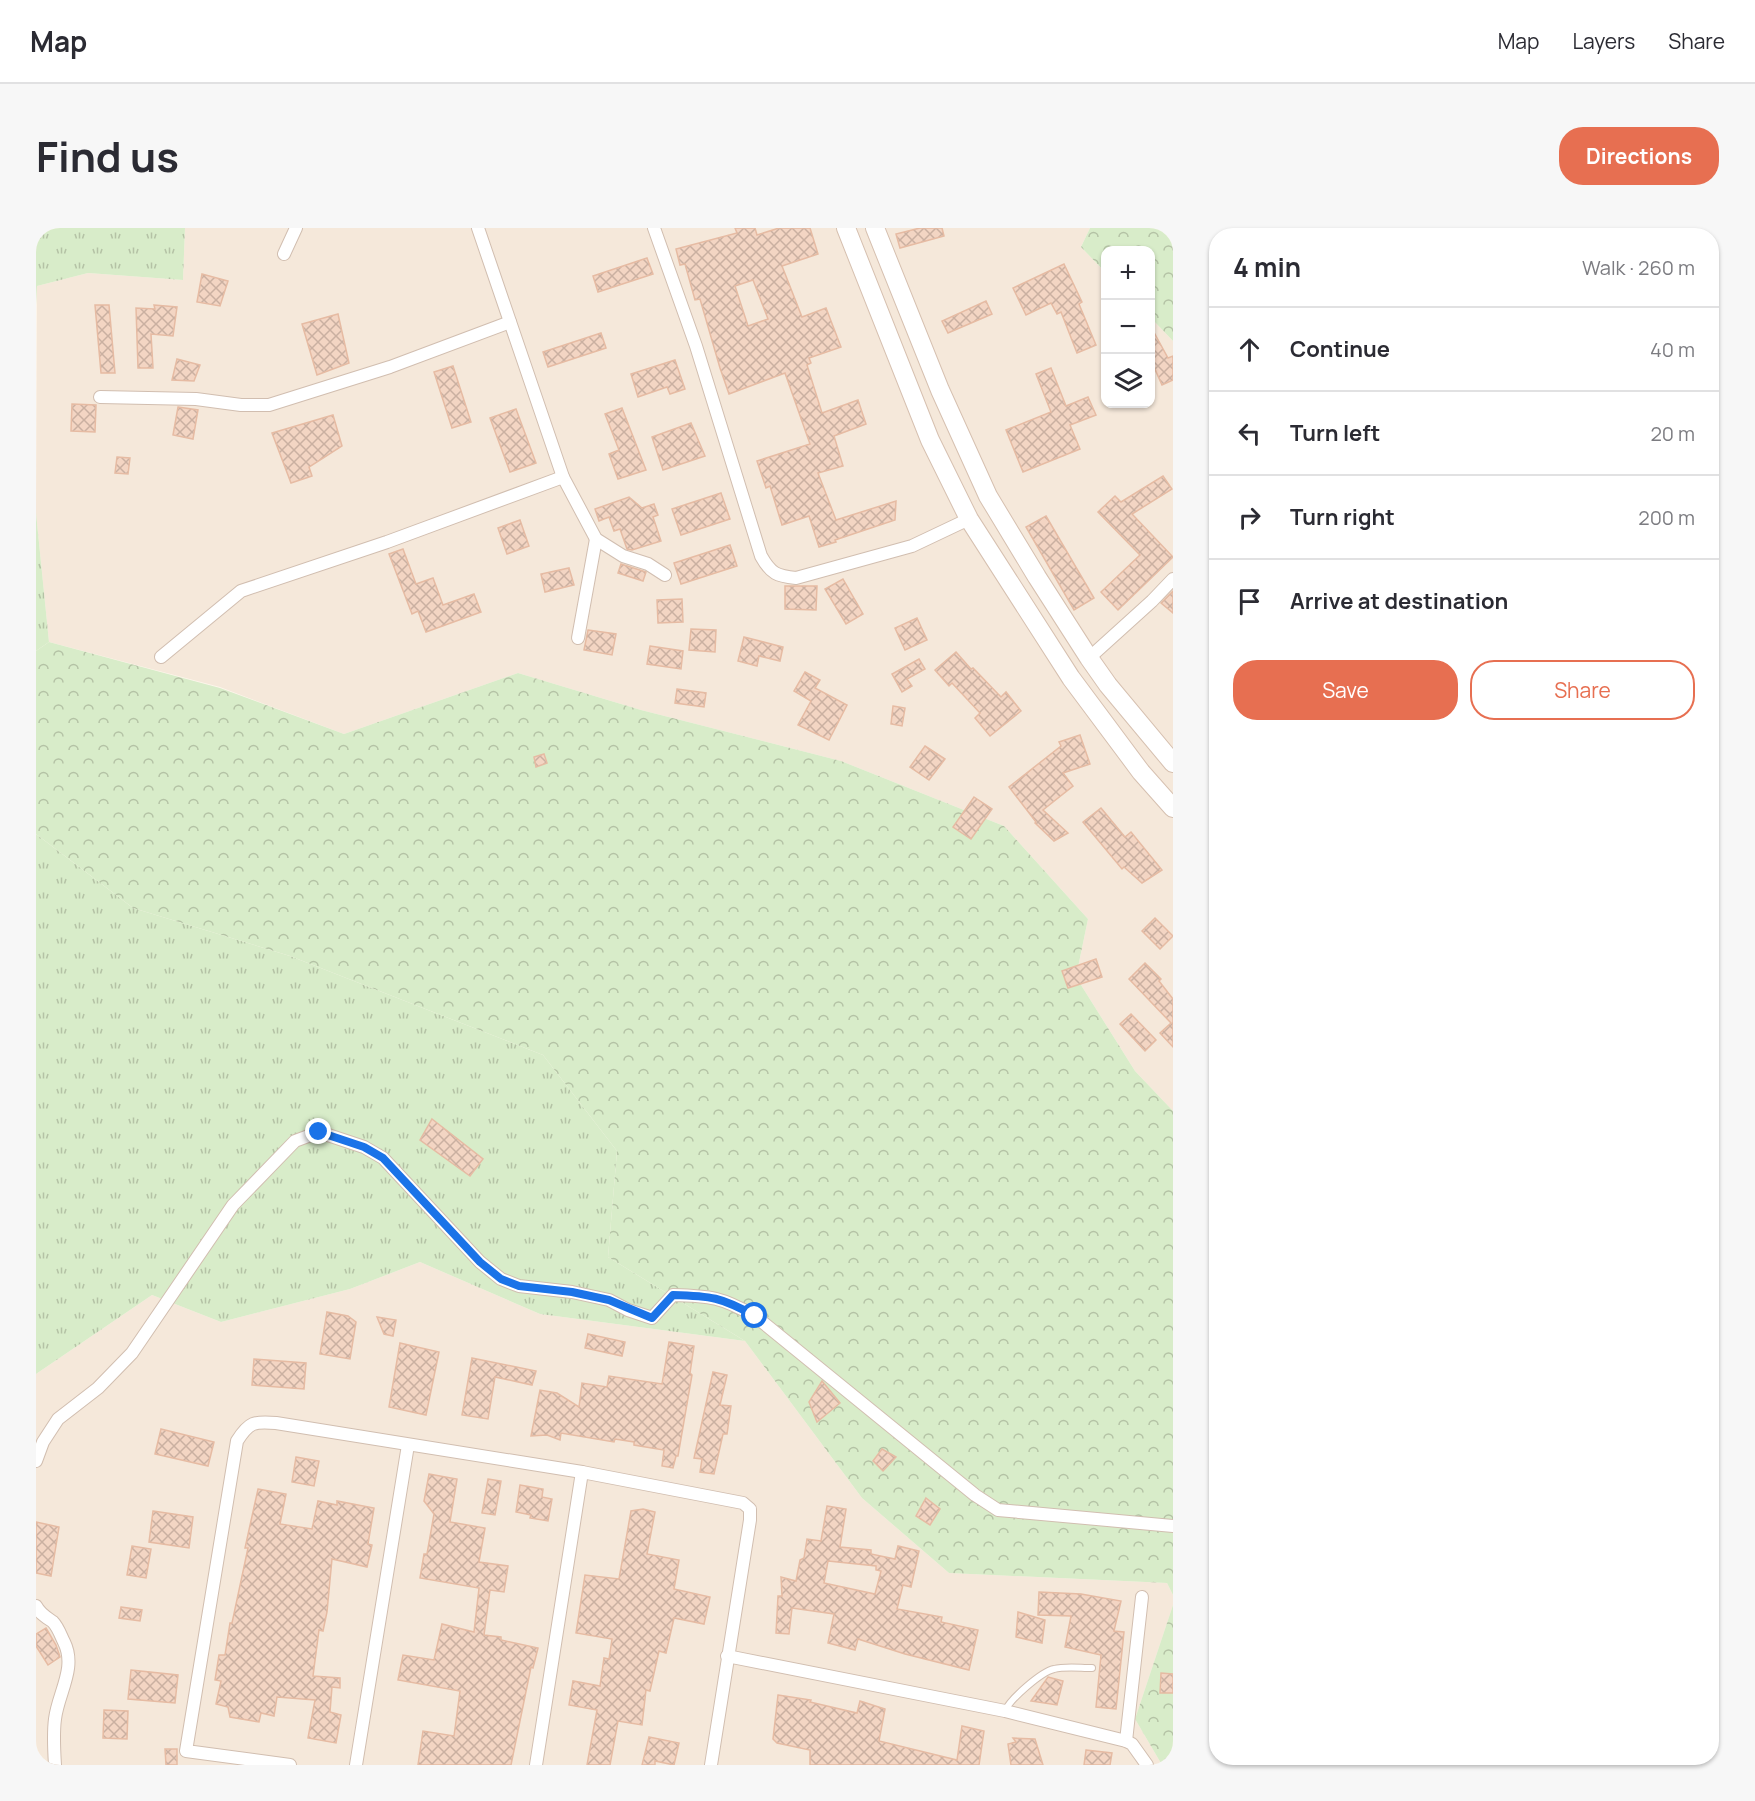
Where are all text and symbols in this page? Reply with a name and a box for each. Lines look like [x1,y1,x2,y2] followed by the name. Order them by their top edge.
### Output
[30,22,87,60] text: Map
[1498,27,1539,55] text: Map
[1572,27,1635,55] text: Layers
[1668,27,1725,55] text: Share
[36,127,179,185] text: Find us
[1559,127,1719,185] button: Directions
[1101,246,1155,408] map controls
[1101,246,1155,300] button: +
[1233,249,1301,285] text: 4 min
[1582,254,1695,281] text: Walk · 260 m
[1101,300,1155,354] button: −
[1233,333,1266,366] icon: ahead
[1290,334,1390,364] text: Continue
[1650,336,1695,363] text: 40 m
[1101,354,1155,408] button: layers
[1233,417,1266,450] icon: left
[1290,418,1380,448] text: Turn left
[1650,420,1695,447] text: 20 m
[1233,501,1266,534] icon: right
[1290,502,1395,532] text: Turn right
[1638,504,1695,531] text: 200 m
[1233,585,1266,618] icon: arrive
[1290,586,1508,616] text: Arrive at destination
[1233,660,1458,720] button: Save
[1470,660,1695,720] button: Share
[305,1118,331,1144] route end
[741,1302,767,1328] route start

